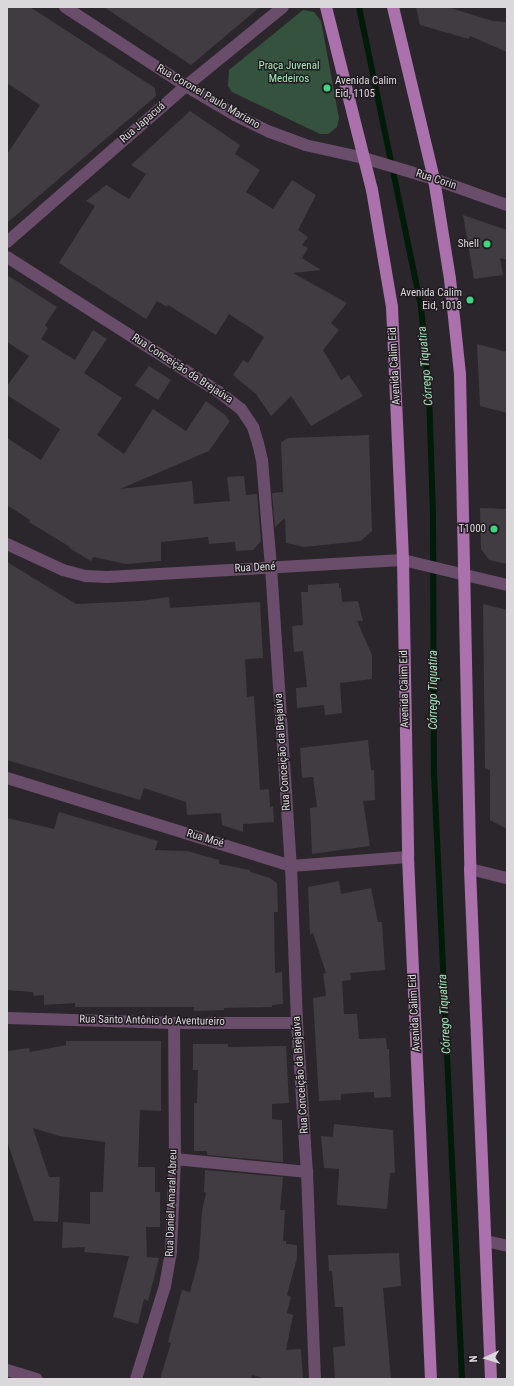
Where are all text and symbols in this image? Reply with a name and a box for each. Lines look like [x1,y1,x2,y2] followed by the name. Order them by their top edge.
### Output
[259,60,319,86] park label: Praça Juvenal Medeiros
[154,62,262,132] street label: Rua Coronel Paulo Mariano
[335,75,397,101] place label: Avenida Calim Eid, 1105
[322,83,332,93] marker: Avenida Calim Eid, 1105
[118,100,168,146] street label: Rua Japacuá
[414,167,458,193] street label: Rua Corin
[458,237,479,251] place label: Shell
[482,239,492,249] marker: Shell
[400,287,462,313] place label: Avenida Calim Eid, 1018
[465,295,475,305] marker: Avenida Calim Eid, 1018
[415,326,437,406] water label: Córrego Tiquatira
[386,327,404,405] street label: Avenida Calim Eid
[129,331,235,407] street label: Rua Conceição da Brejaúva
[459,522,486,536] place label: T1000
[489,524,499,534] marker: T1000
[234,560,276,576] street label: Rua Dené
[398,650,412,728] street label: Avenida Calim Eid
[427,650,441,730] water label: Córrego Tiquatira
[272,693,294,811] street label: Rua Conceição da Brejaúva
[185,827,225,851] street label: Rua Moé
[406,974,424,1052] street label: Avenida Calim Eid
[436,974,454,1054] water label: Córrego Tiquatira
[79,1013,225,1029] street label: Rua Santo Antônio do Aventureiro
[290,1016,312,1134] street label: Rua Conceição da Brejaúva
[164,1149,180,1257] street label: Rua Daniel Amaral Abreu
[466,1338,506,1378] north arrow
[467,1355,480,1363] text: N

